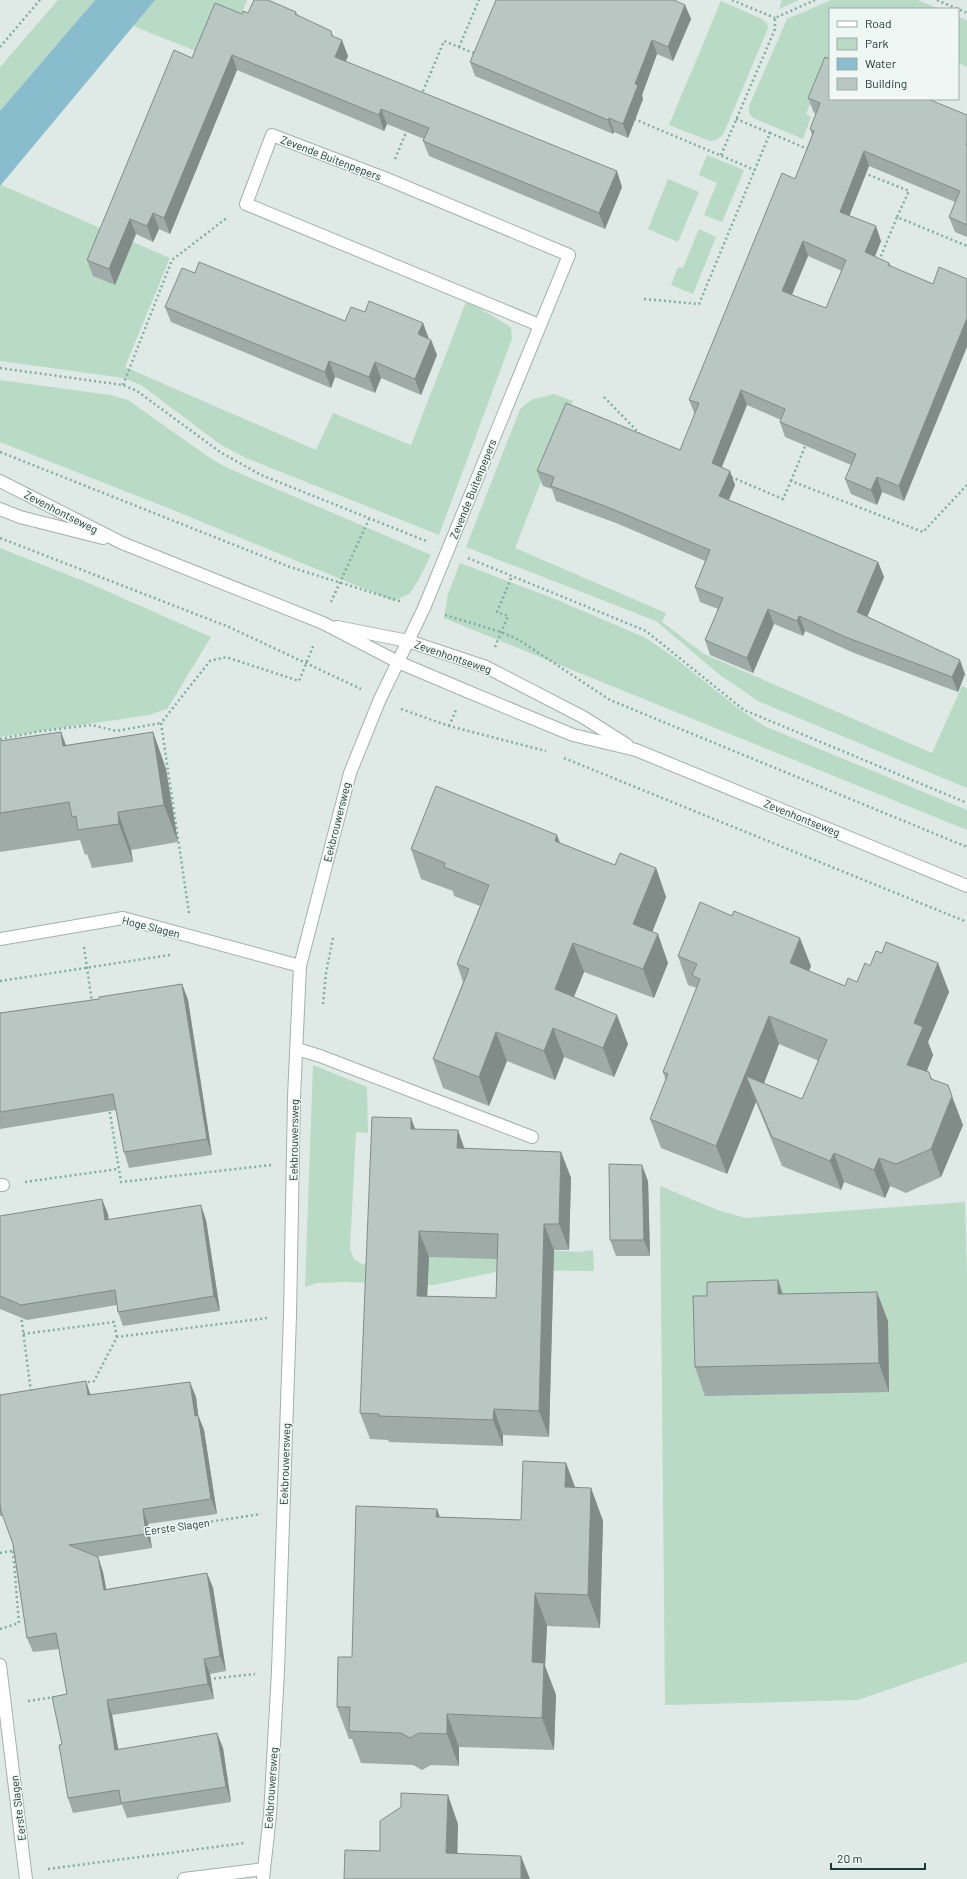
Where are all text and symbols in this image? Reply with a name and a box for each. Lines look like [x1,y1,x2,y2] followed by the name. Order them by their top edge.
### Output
[829,8,959,100] legend
[865,16,892,30] text: Road
[865,36,889,50] text: Park
[865,56,897,70] text: Water
[865,76,907,90] text: Building
[279,132,383,183] street label: Zevende Buitenpepers
[447,437,499,541] street label: Zevende Buitenpepers
[22,487,100,536] street label: Zevenhontseweg
[413,637,494,676] street label: Zevenhontseweg
[320,780,353,863] street label: Eekbrouwersweg
[762,796,842,839] street label: Zevenhontseweg
[121,913,182,940] street label: Hoge Slagen
[286,1099,301,1181] street label: Eekbrouwersweg
[277,1423,292,1505] street label: Eekbrouwersweg
[143,1515,211,1538] street label: Eerste Slagen
[261,1747,280,1829] street label: Eekbrouwersweg
[7,1774,28,1842] street label: Eerste Slagen
[831,1845,925,1871] scale bar
[837,1851,863,1865] text: 20 m

